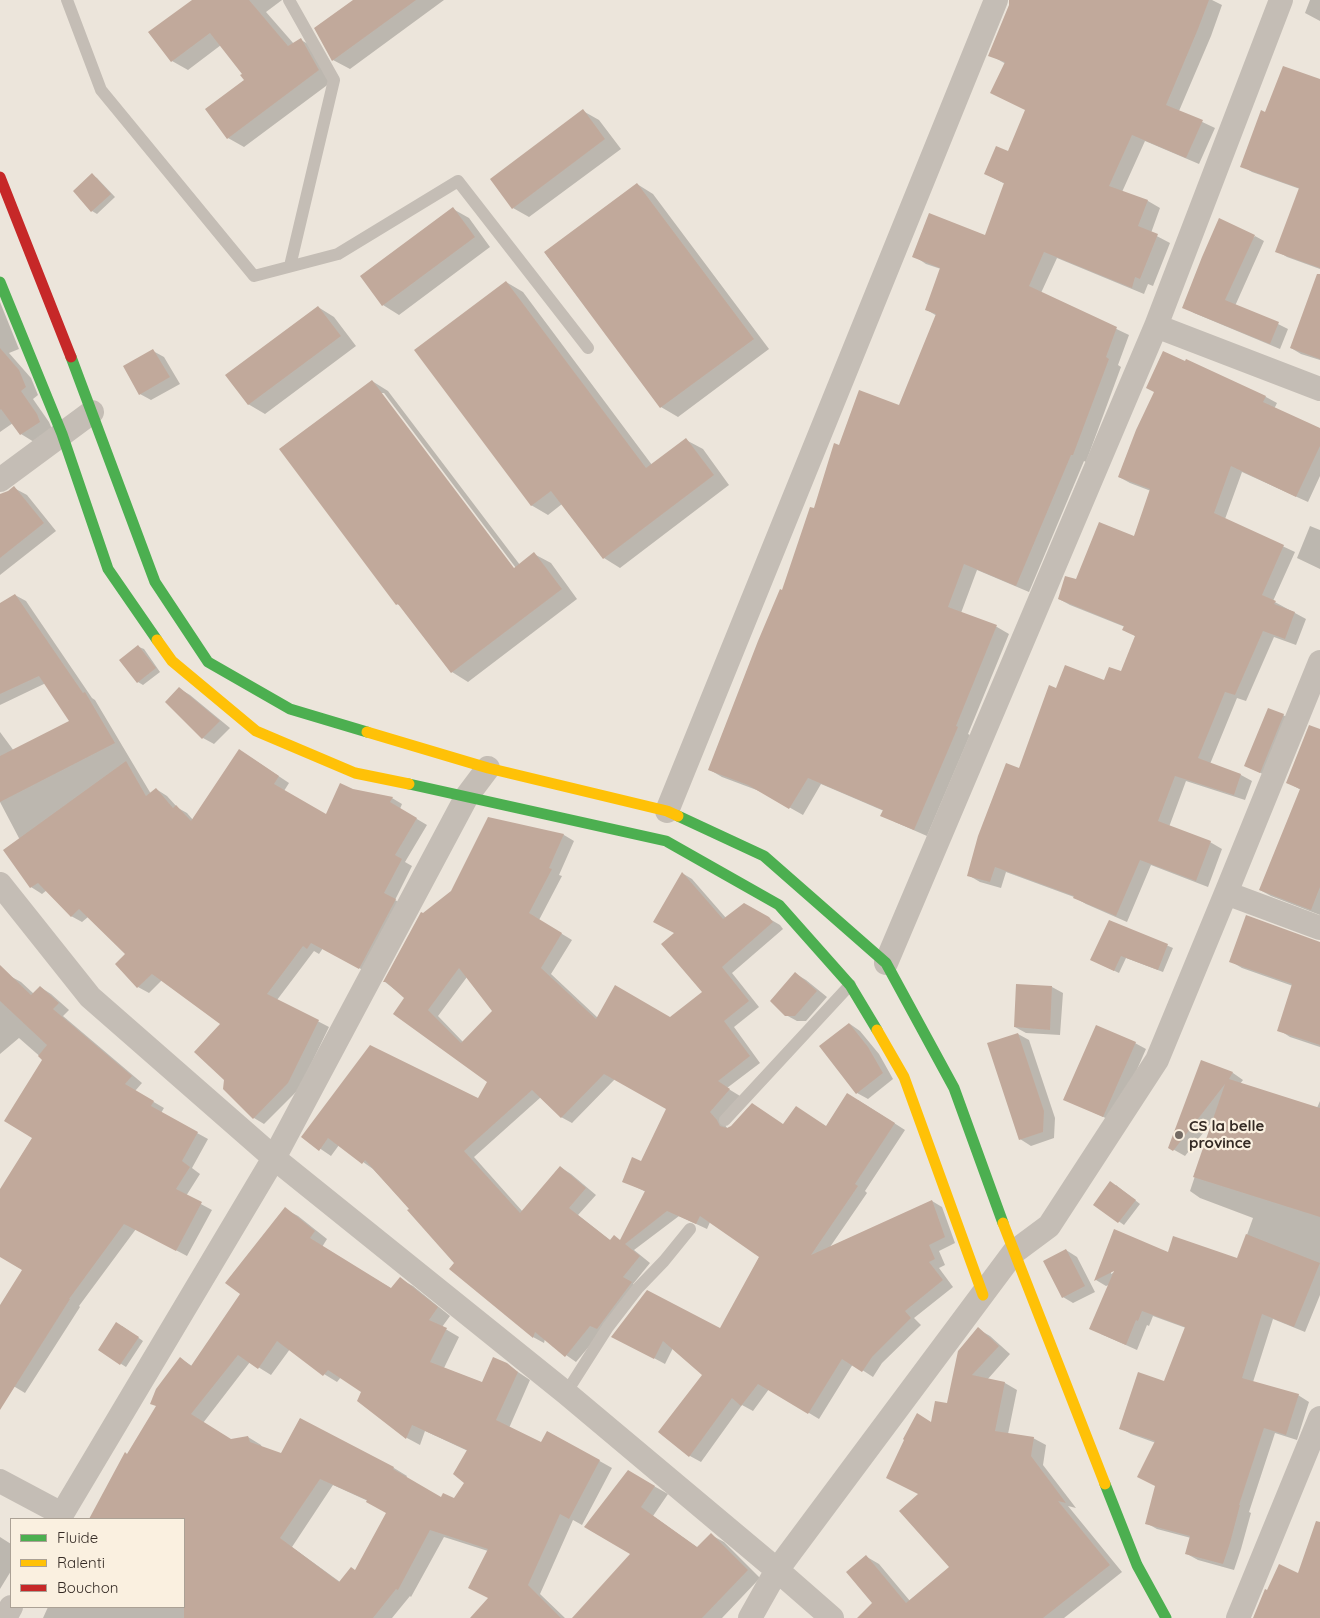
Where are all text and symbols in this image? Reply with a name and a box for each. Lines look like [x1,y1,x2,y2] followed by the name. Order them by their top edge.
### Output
[1189,1117,1264,1152] place label: CS la belle province
[1173,1129,1185,1141] marker: CS la belle province
[10,1518,185,1608] legend
[57,1528,98,1547] text: Fluide
[57,1553,105,1572] text: Ralenti
[57,1578,118,1597] text: Bouchon

